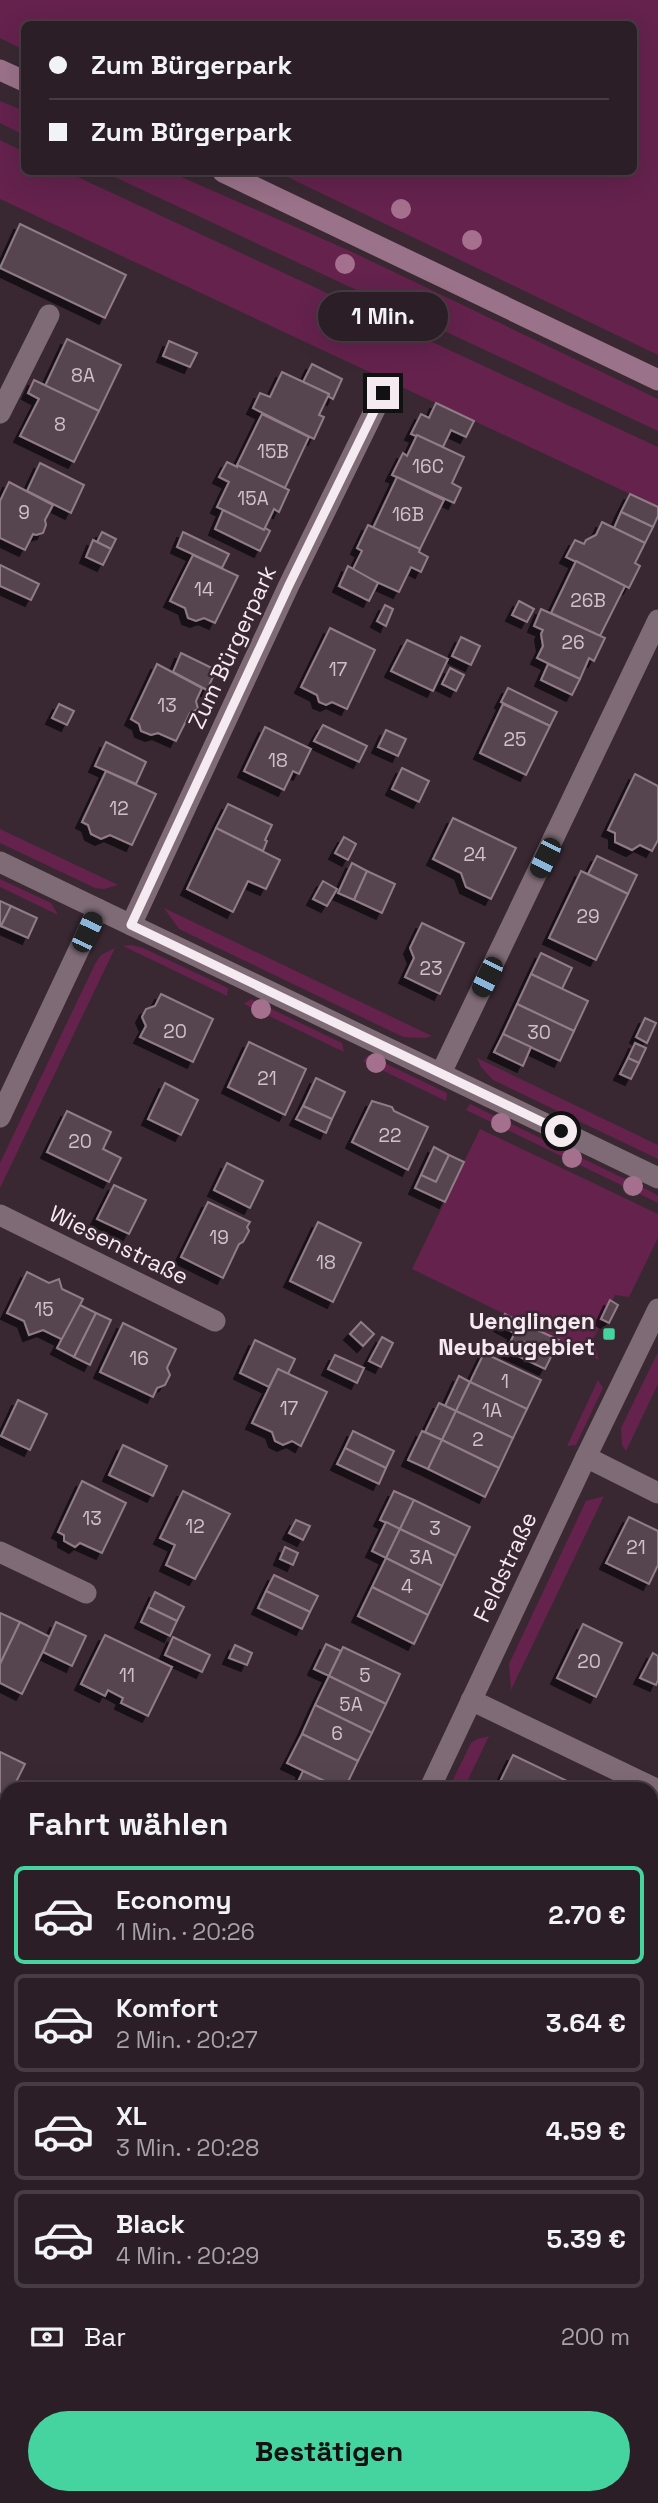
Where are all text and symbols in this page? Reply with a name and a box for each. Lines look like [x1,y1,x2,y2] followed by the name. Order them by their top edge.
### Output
[91,48,292,82] text: Zum Bürgerpark
[91,115,292,149] text: Zum Bürgerpark
[318,292,448,340] callout: 1 Min.
[351,301,415,331] text: 1 Min.
[71,363,95,388] house number: 8A
[367,377,399,409] route end
[54,412,66,437] house number: 8
[257,439,289,464] house number: 15B
[412,454,444,479] house number: 16C
[237,486,269,511] house number: 15A
[18,500,30,525] house number: 9
[392,502,424,527] house number: 16B
[181,561,283,733] street label: Zum Bürgerpark
[194,577,214,602] house number: 14
[570,588,606,613] house number: 26B
[561,630,585,655] house number: 26
[329,657,348,682] house number: 17
[157,693,177,718] house number: 13
[504,727,526,752] house number: 25
[268,748,288,773] house number: 18
[109,796,129,821] house number: 12
[527,835,564,881] car
[464,842,487,867] house number: 24
[576,904,600,929] house number: 29
[69,909,106,955] car
[469,954,506,1000] car
[420,956,442,981] house number: 23
[163,1019,187,1044] house number: 20
[527,1020,551,1045] house number: 30
[257,1066,277,1091] house number: 21
[545,1115,577,1147] route start
[379,1123,401,1148] house number: 22
[68,1129,92,1154] house number: 20
[44,1198,194,1292] street label: Wiesenstraße
[209,1225,229,1250] house number: 19
[316,1250,336,1275] house number: 18
[34,1297,54,1322] house number: 15
[438,1306,595,1362] place label: Uenglingen Neubaugebiet
[601,1326,617,1342] marker: Uenglingen Neubaugebiet
[129,1346,149,1371] house number: 16
[501,1369,509,1394] house number: 1
[280,1396,299,1421] house number: 17
[482,1398,502,1423] house number: 1A
[472,1427,484,1452] house number: 2
[82,1506,102,1531] house number: 13
[466,1507,544,1627] street label: Feldstraße
[185,1514,205,1539] house number: 12
[429,1516,441,1541] house number: 3
[626,1535,646,1560] house number: 21
[409,1545,433,1570] house number: 3A
[401,1574,413,1599] house number: 4
[577,1649,601,1674] house number: 20
[119,1663,135,1688] house number: 11
[359,1663,371,1688] house number: 5
[339,1692,363,1717] house number: 5A
[331,1721,343,1746] house number: 6
[28,1804,228,1844] text: Fahrt wählen
[116,1883,232,1917] text: Economy
[32,1884,95,1947] icon: car
[548,1898,626,1932] text: 2.70 €
[116,1917,255,1947] text: 1 Min. · 20:26
[116,1991,219,2025] text: Komfort
[32,1992,95,2055] icon: car
[546,2006,626,2040] text: 3.64 €
[116,2025,258,2055] text: 2 Min. · 20:27
[116,2099,147,2133] text: XL
[32,2100,95,2163] icon: car
[546,2114,626,2148] text: 4.59 €
[116,2133,259,2163] text: 3 Min. · 20:28
[116,2207,185,2241] text: Black
[32,2208,95,2271] icon: car
[547,2222,626,2256] text: 5.39 €
[116,2241,259,2271] text: 4 Min. · 20:29
[28,2318,66,2356] icon: cash
[84,2320,126,2354] text: Bar
[561,2322,630,2352] text: 200 m
[28,2411,630,2491] button: Bestätigen

